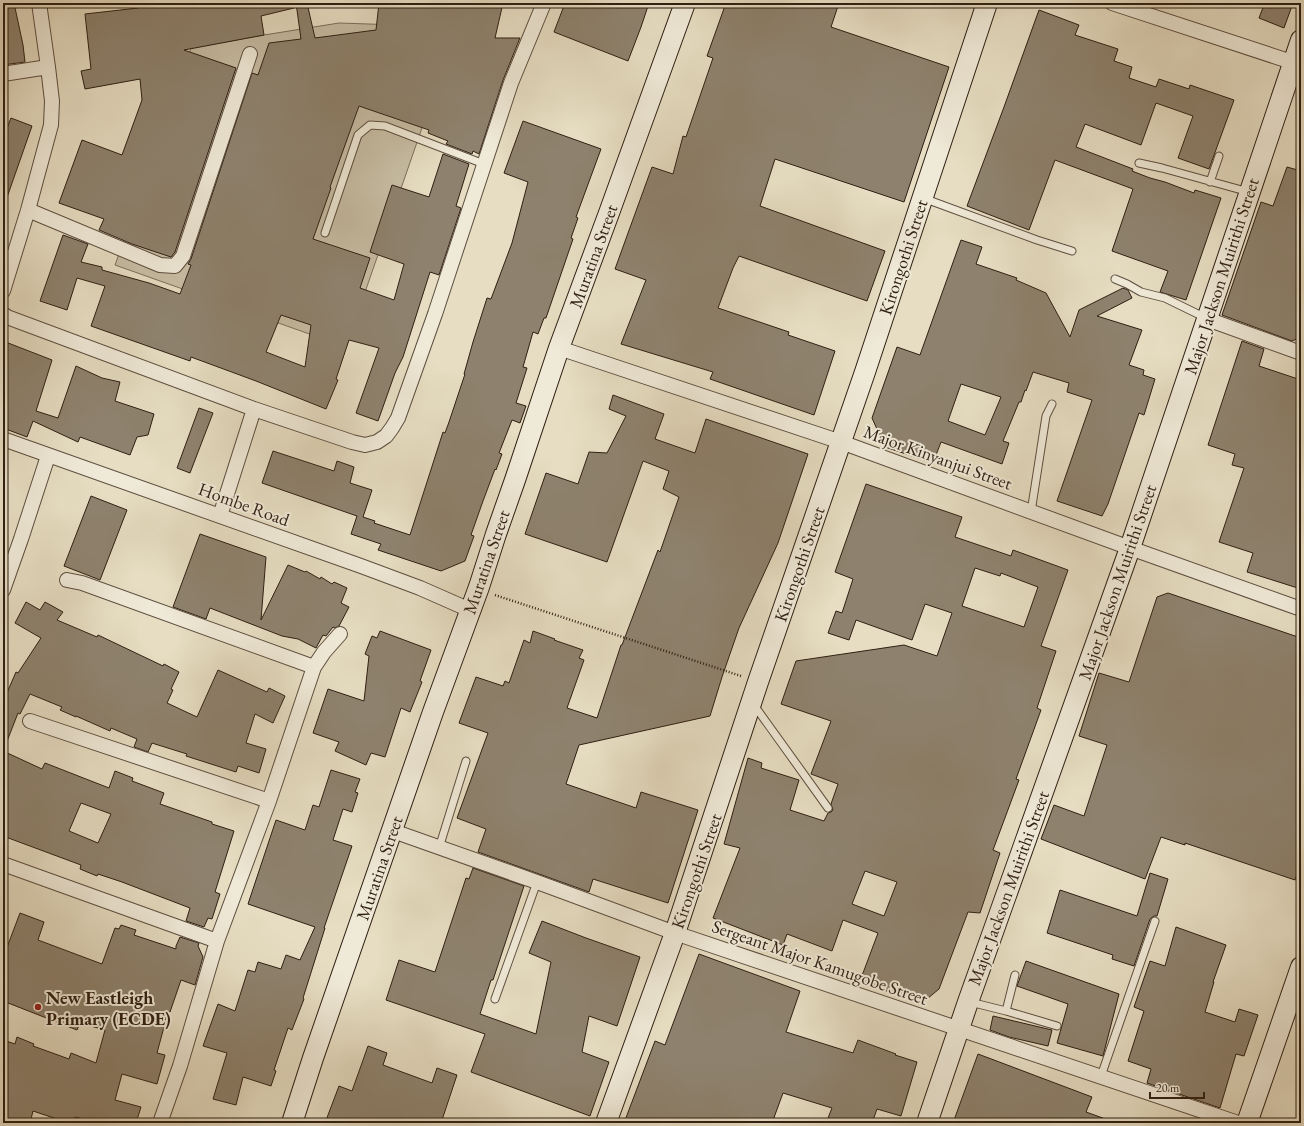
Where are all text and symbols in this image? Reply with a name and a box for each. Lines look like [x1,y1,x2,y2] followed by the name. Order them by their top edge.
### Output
[1178,174,1264,377] street label: Major Jackson Muirithi Street
[873,196,933,318] street label: Kirongothi Street
[564,201,623,311] street label: Muratina Street
[861,419,1016,495] street label: Major Kinyanjui Street
[195,477,293,531] street label: Hombe Road
[1073,481,1161,683] street label: Major Jackson Muirithi Street
[769,503,830,625] street label: Kirongothi Street
[457,506,515,617] street label: Muratina Street
[962,787,1054,988] street label: Major Jackson Muirithi Street
[666,810,727,932] street label: Kirongothi Street
[350,812,408,923] street label: Muratina Street
[709,914,931,1010] street label: Sergeant Major Kamugobe Street
[46,986,171,1030] place label: New Eastleigh Primary (ECDE)
[33,1002,43,1012] marker: New Eastleigh Primary (ECDE)
[1150,1074,1204,1100] scale bar
[1156,1080,1180,1096] text: 20 m

